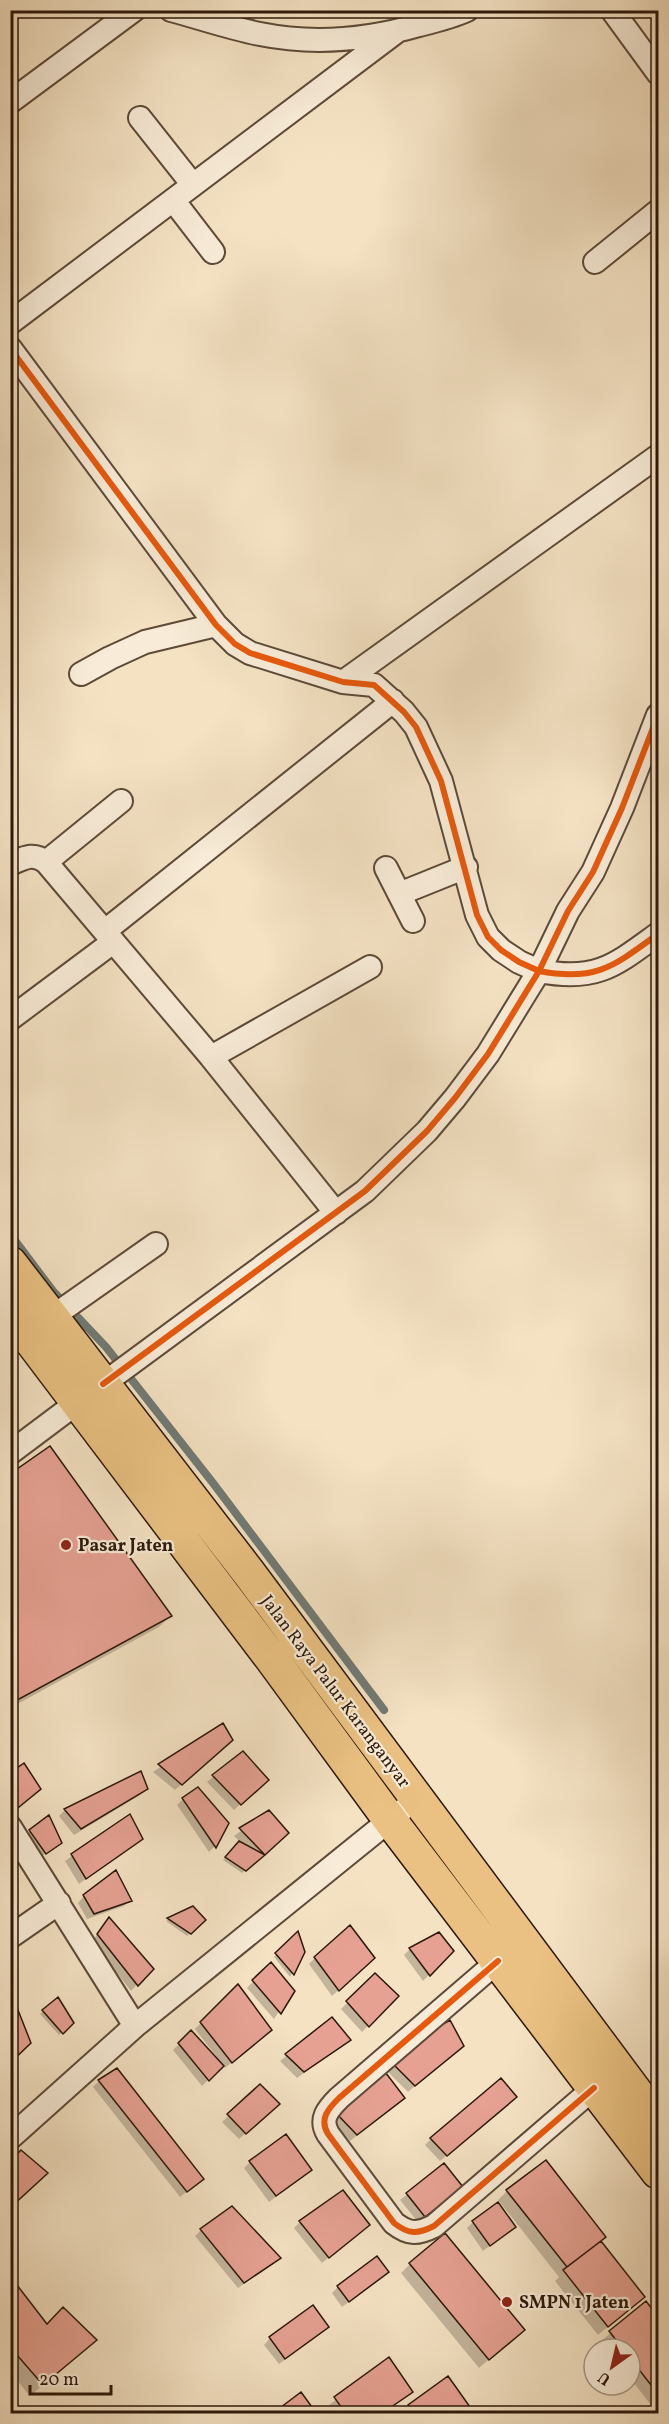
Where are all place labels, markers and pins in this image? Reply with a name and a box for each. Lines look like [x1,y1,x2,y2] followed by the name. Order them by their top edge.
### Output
[78,1534,174,1559] place label: Pasar Jaten
[59,1538,73,1552] marker: Pasar Jaten
[519,2291,629,2316] place label: SMPN 1 Jaten
[500,2295,514,2309] marker: SMPN 1 Jaten

